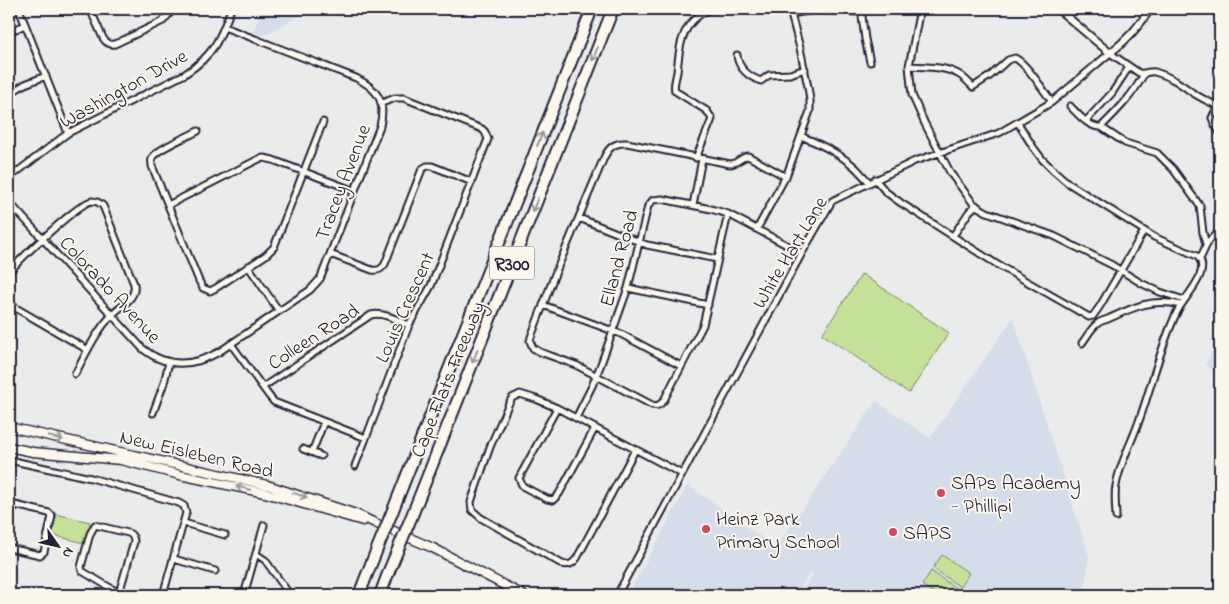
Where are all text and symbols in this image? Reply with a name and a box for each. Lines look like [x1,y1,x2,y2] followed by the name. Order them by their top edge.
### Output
[55,43,194,138] street label: Washington Drive
[590,46,599,61] one-way arrow
[309,121,380,245] street label: Tracey Avenue
[536,132,545,147] one-way arrow
[746,192,836,315] street label: White Hart Lane
[530,197,539,212] one-way arrow
[594,207,647,310] street label: Elland Road
[52,230,167,351] street label: Colorado Avenue
[490,247,534,280] road number: R300
[369,248,444,368] street label: Louis Crescent
[405,297,494,462] street label: Cape Flats Freeway
[263,298,366,379] street label: Colleen Road
[470,348,479,363] one-way arrow
[117,424,276,487] street label: New Eisleben Road
[48,434,64,443] one-way arrow
[951,470,1081,522] place label: SAPs Academy - Phillipi
[236,483,252,492] one-way arrow
[935,487,947,499] marker: SAPs Academy - Phillipi
[291,491,307,500] one-way arrow
[716,506,840,558] place label: Heinz Park Primary School
[903,520,952,549] place label: SAPS
[32,522,82,572] north arrow
[700,523,712,535] marker: Heinz Park Primary School
[887,526,899,538] marker: SAPS
[56,543,79,562] text: N

